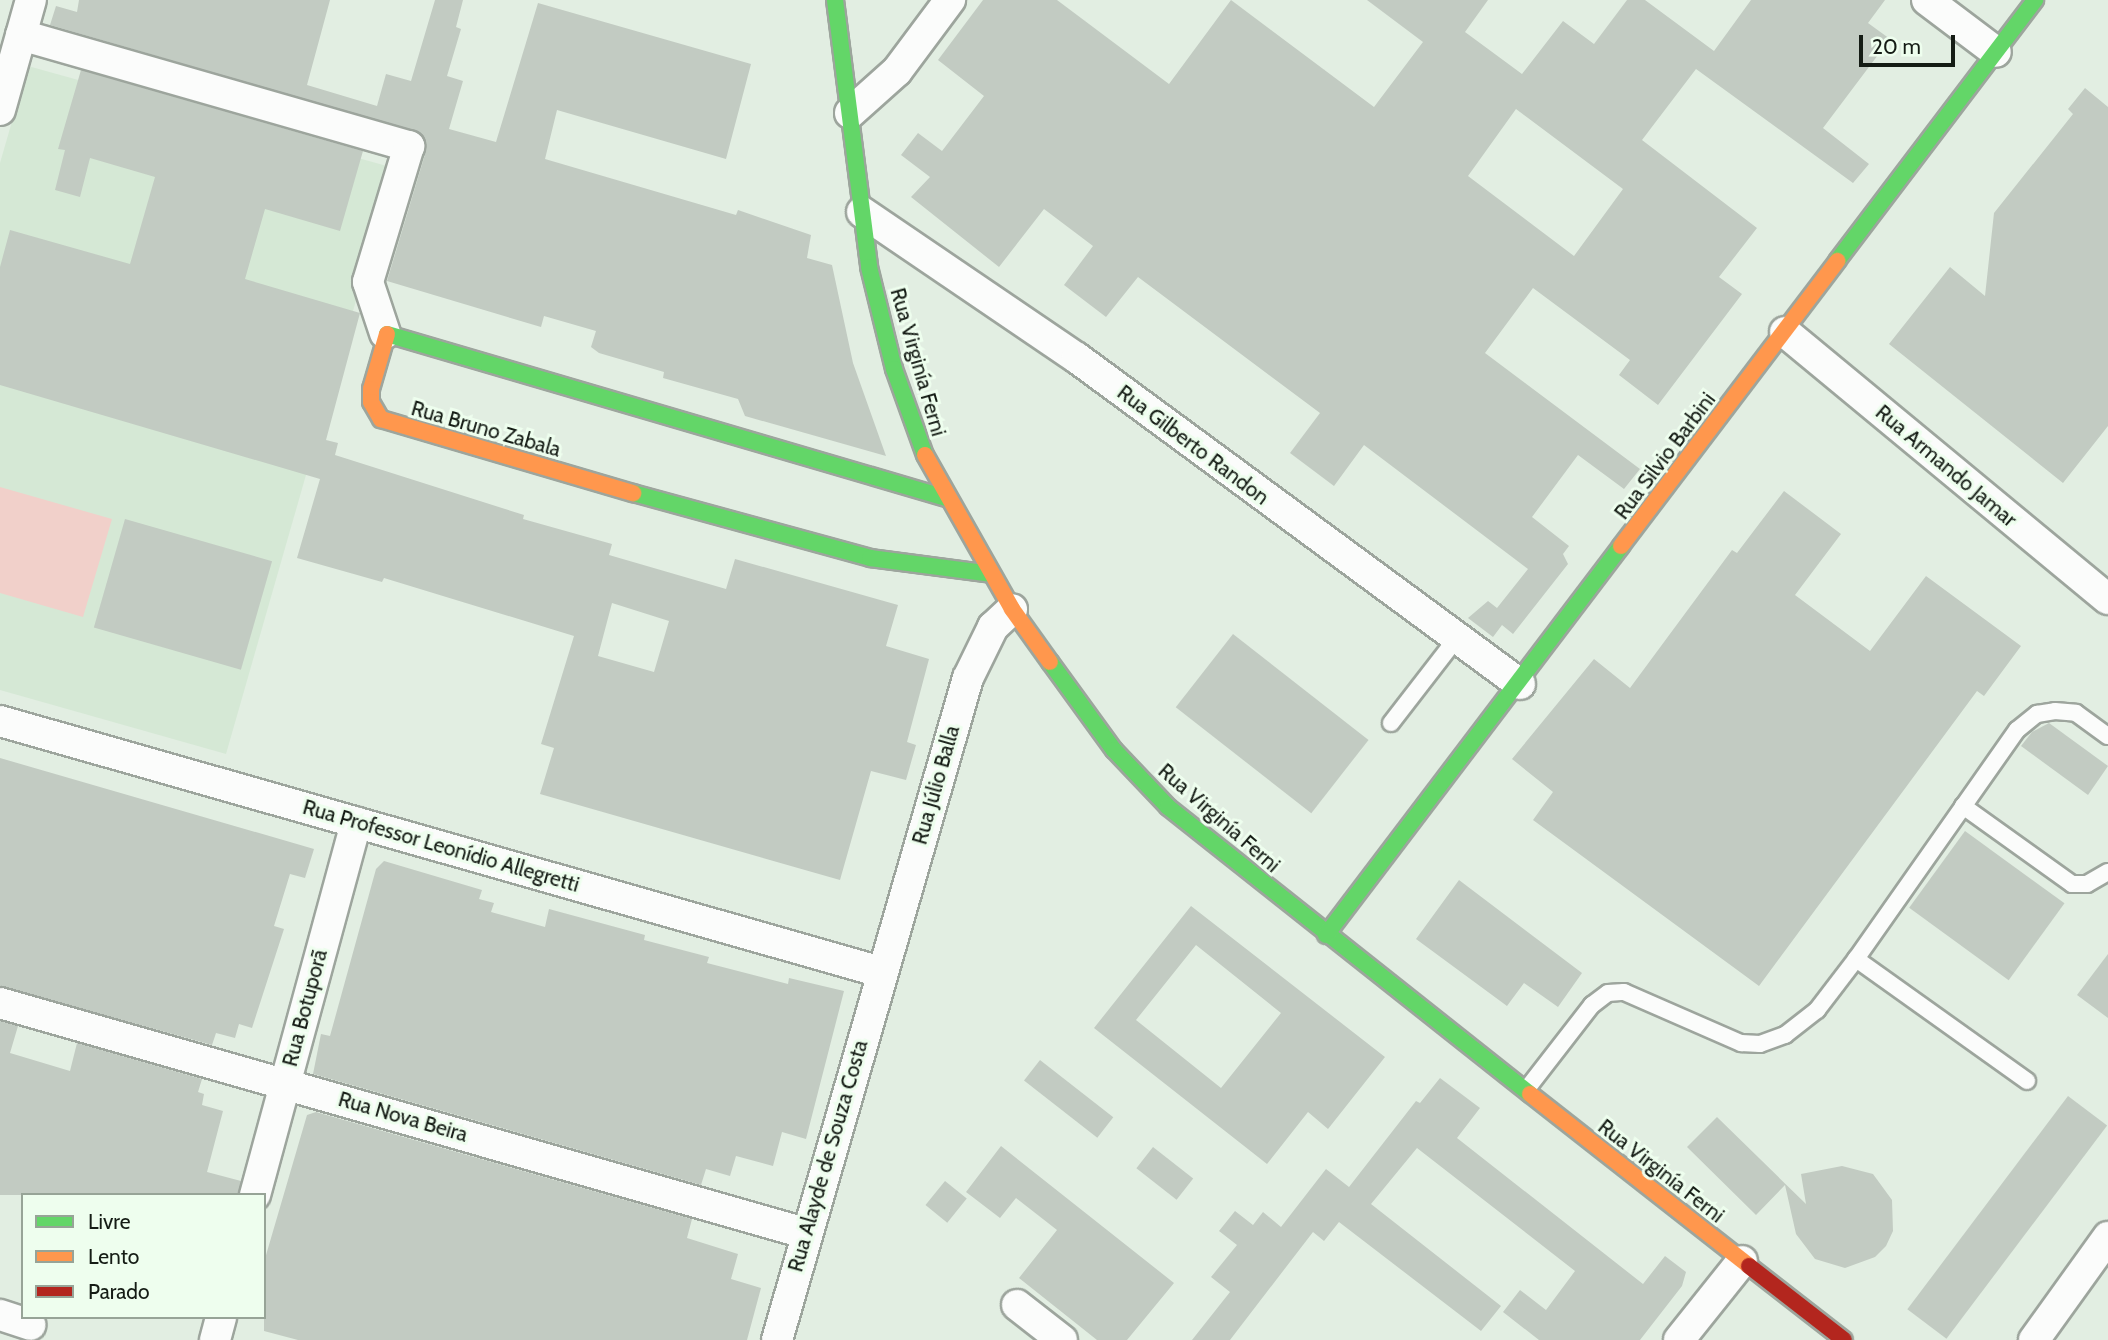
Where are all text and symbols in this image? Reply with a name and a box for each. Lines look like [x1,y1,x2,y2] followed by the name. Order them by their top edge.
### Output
[1863,21,1959,65] scale bar
[1872,34,1921,59] text: 20 m
[885,285,951,439] street label: Rua Virginía Ferni
[1112,380,1274,510] street label: Rua Gilberto Randon
[1609,388,1721,524] street label: Rua Silvio Barbini
[408,396,564,462] street label: Rua Bruno Zabala
[1870,400,2022,532] street label: Rua Armando Jamar
[907,723,965,847] street label: Rua Júlio Balla
[1153,758,1285,878] street label: Rua Virginía Ferni
[300,794,582,898] street label: Rua Professor Leonídio Allegretti
[277,947,333,1069] street label: Rua Botuporã
[783,1037,873,1275] street label: Rua Alayde de Souza Costa
[335,1087,471,1147] street label: Rua Nova Beira
[1593,1114,1729,1228] street label: Rua Virginía Ferni
[21,1193,266,1319] legend
[88,1209,130,1234] text: Livre
[88,1244,139,1269] text: Lento
[88,1279,150,1304] text: Parado

